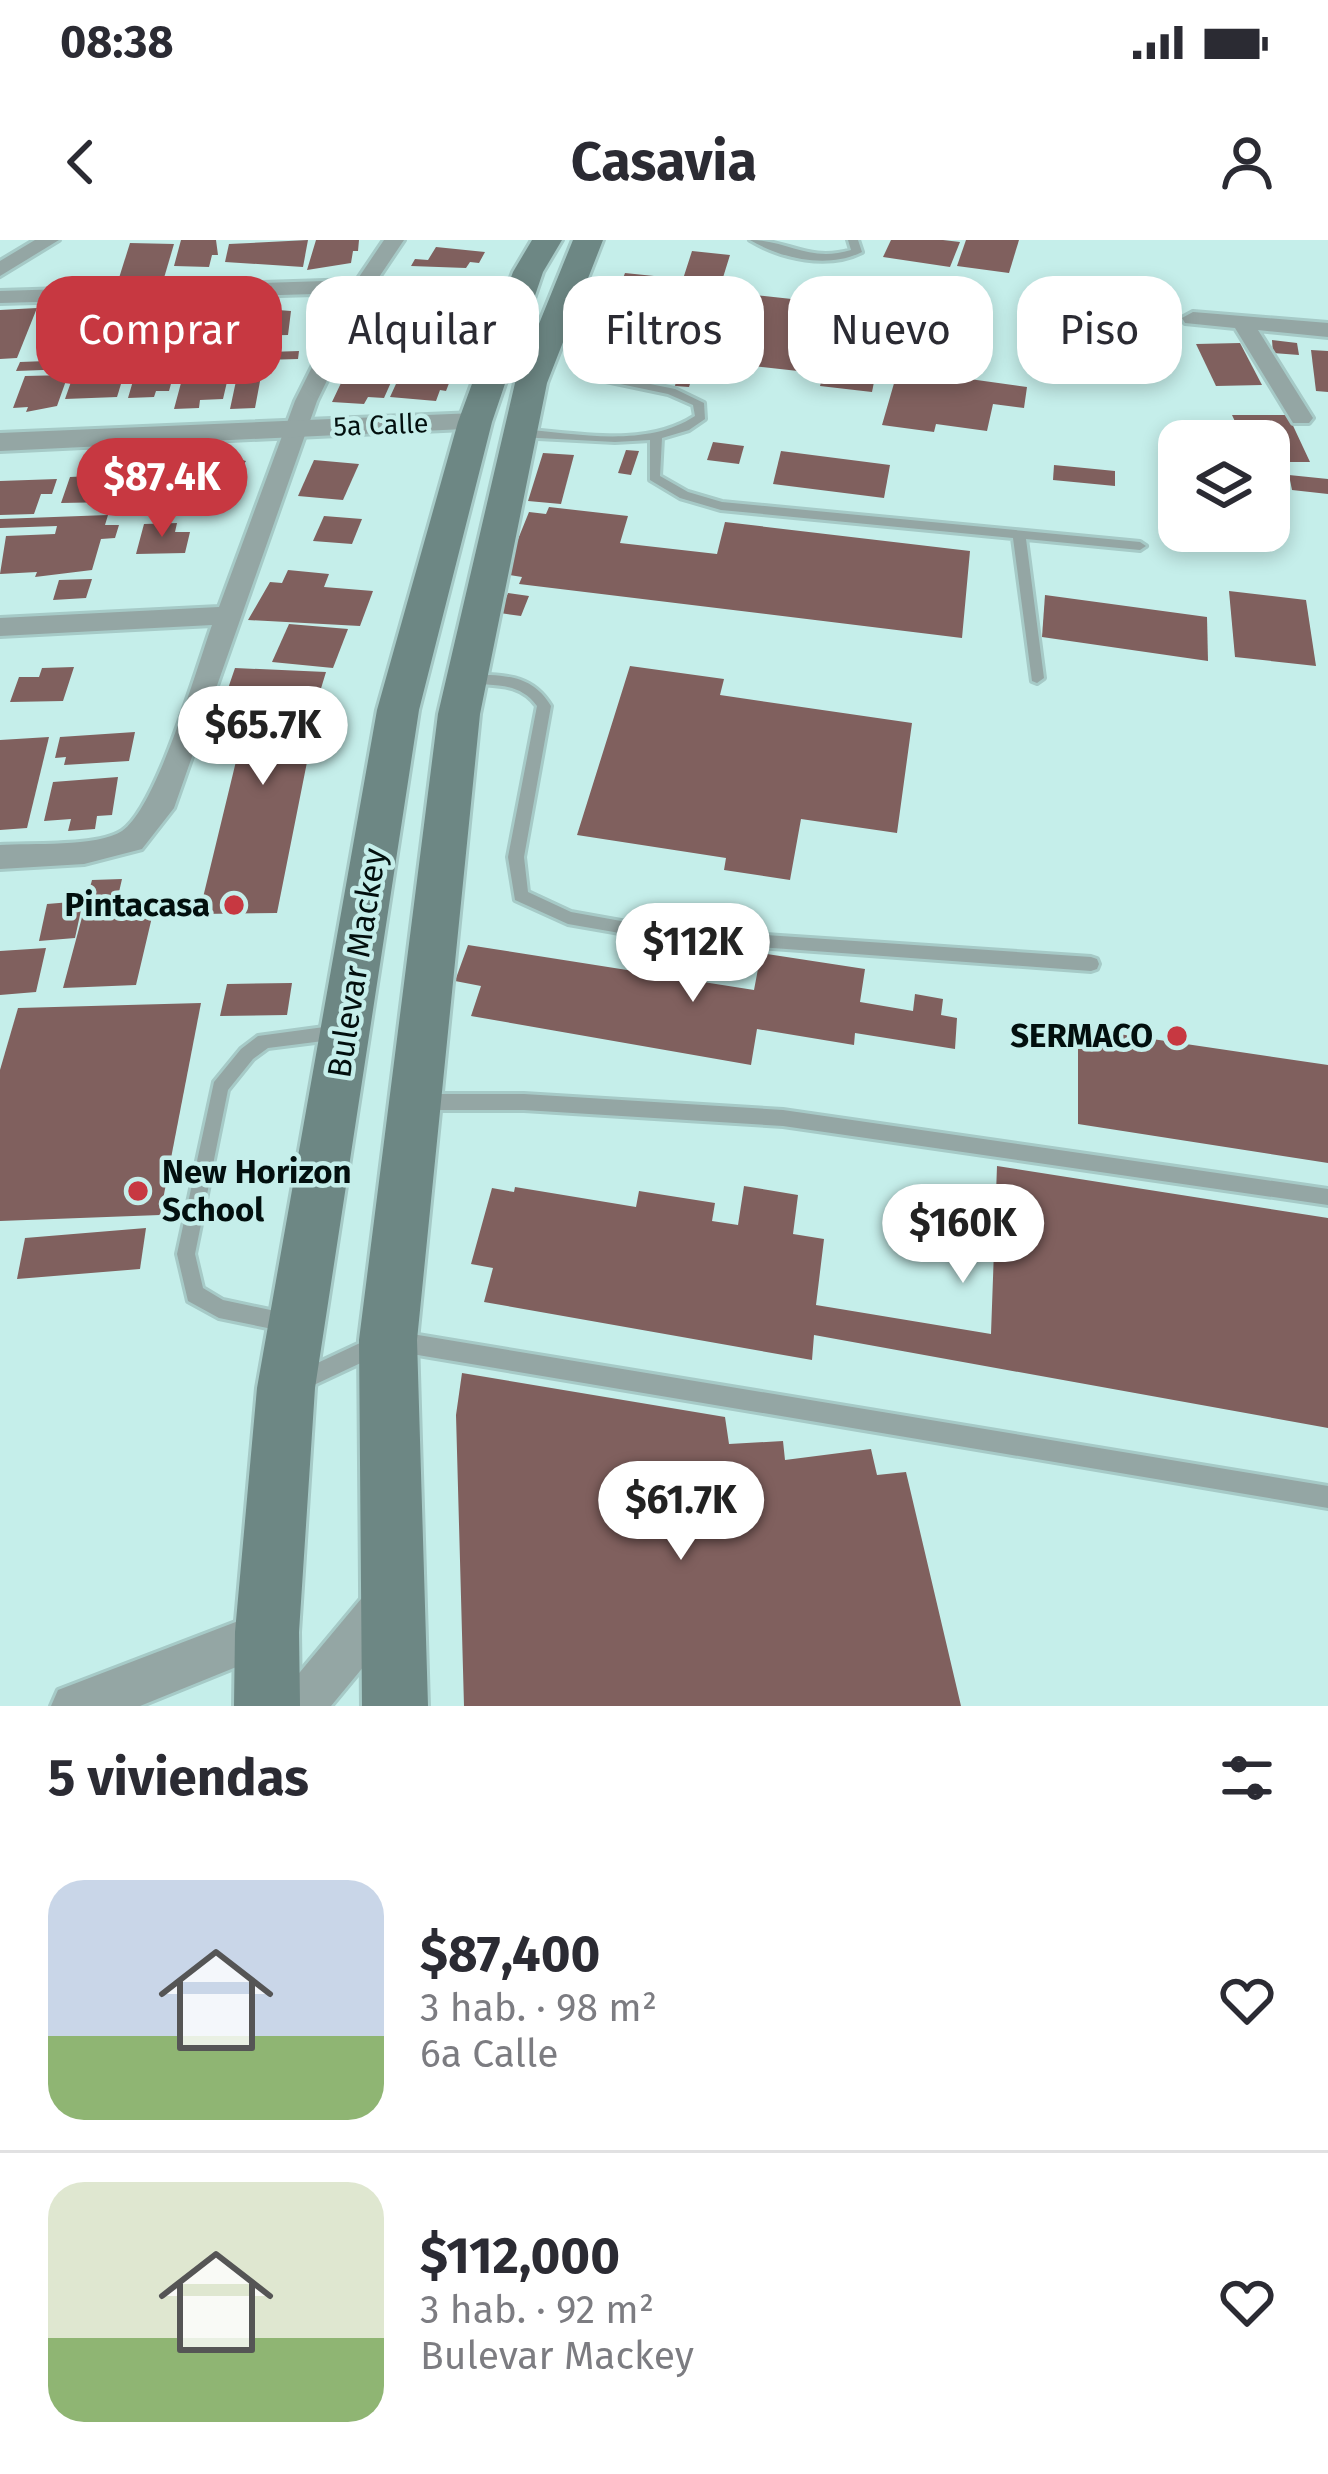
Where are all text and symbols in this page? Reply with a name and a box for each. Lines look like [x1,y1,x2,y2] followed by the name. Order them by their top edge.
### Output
[60,15,174,69] text: 08:38
[48,129,114,195] icon: back
[1214,129,1280,195] icon: person
[571,130,757,194] text: Casavia
[36,276,282,384] chip: Comprar
[306,276,539,384] chip: Alquilar
[563,276,764,384] chip: Filtros
[788,276,993,384] chip: Nuevo
[1017,276,1182,384] chip: Piso
[333,407,429,443] street label: 5a Calle
[1158,420,1290,552] map controls
[1158,420,1290,552] button: layers
[64,438,260,540] pin: $87.4K
[104,454,220,500] text: $87.4K
[165,686,361,788] pin: $65.7K
[205,702,321,748] text: $65.7K
[319,845,395,1081] street label: Bulevar Mackey
[65,885,210,925] place label: Pintacasa
[221,892,247,918] marker: Pintacasa
[609,903,777,1005] pin: $112K
[643,919,743,965] text: $112K
[1010,1016,1153,1056] place label: SERMACO
[1164,1023,1190,1049] marker: SERMACO
[162,1152,352,1230] place label: New Horizon School
[125,1178,151,1204] marker: New Horizon School
[879,1184,1047,1286] pin: $160K
[909,1200,1017,1246] text: $160K
[583,1461,779,1563] pin: $61.7K
[625,1477,737,1523] text: $61.7K
[1214,1745,1280,1811] icon: filters
[48,1747,309,1809] text: 5 viviendas
[420,1923,600,1985] text: $87,400
[144,1928,288,2072] icon: home
[1214,1967,1280,2033] icon: heart
[420,1985,657,2031] text: 3 hab. · 98 m²
[420,2031,559,2077] text: 6a Calle
[420,2225,620,2287] text: $112,000
[144,2230,288,2374] icon: home
[1214,2269,1280,2335] icon: heart
[420,2287,654,2333] text: 3 hab. · 92 m²
[420,2333,694,2379] text: Bulevar Mackey

